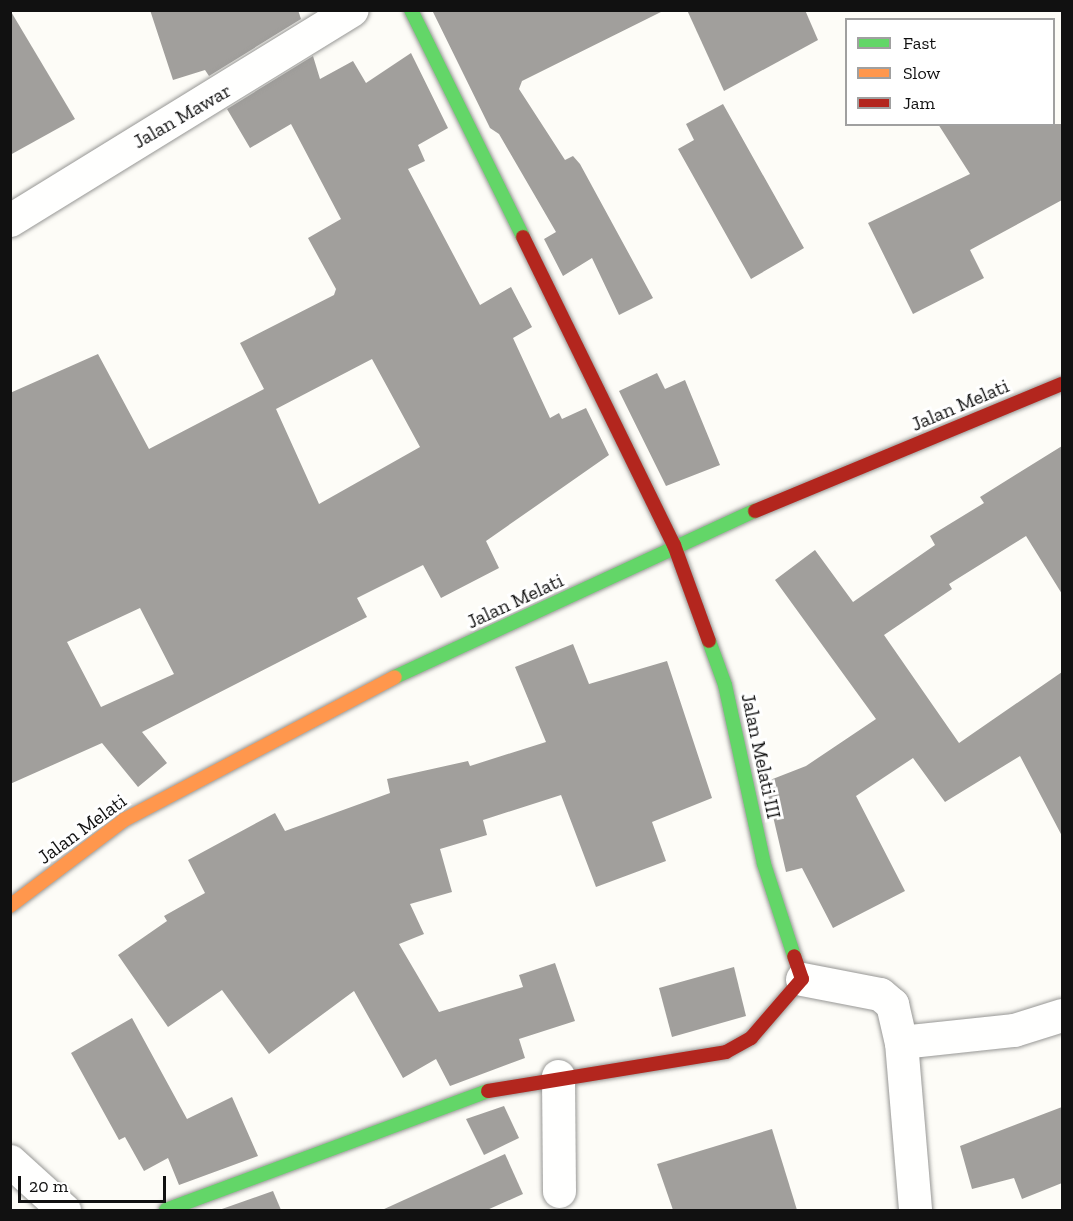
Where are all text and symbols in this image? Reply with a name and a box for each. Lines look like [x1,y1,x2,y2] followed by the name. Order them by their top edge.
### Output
[845,18,1055,126] legend
[903,32,936,54] text: Fast
[903,62,940,84] text: Slow
[129,78,235,154] street label: Jalan Mawar
[903,92,935,114] text: Jam
[908,374,1012,436] street label: Jalan Melati
[463,568,567,634] street label: Jalan Melati
[736,691,786,821] street label: Jalan Melati III
[33,789,131,869] street label: Jalan Melati
[21,1164,170,1202] scale bar
[29,1175,68,1197] text: 20 m

